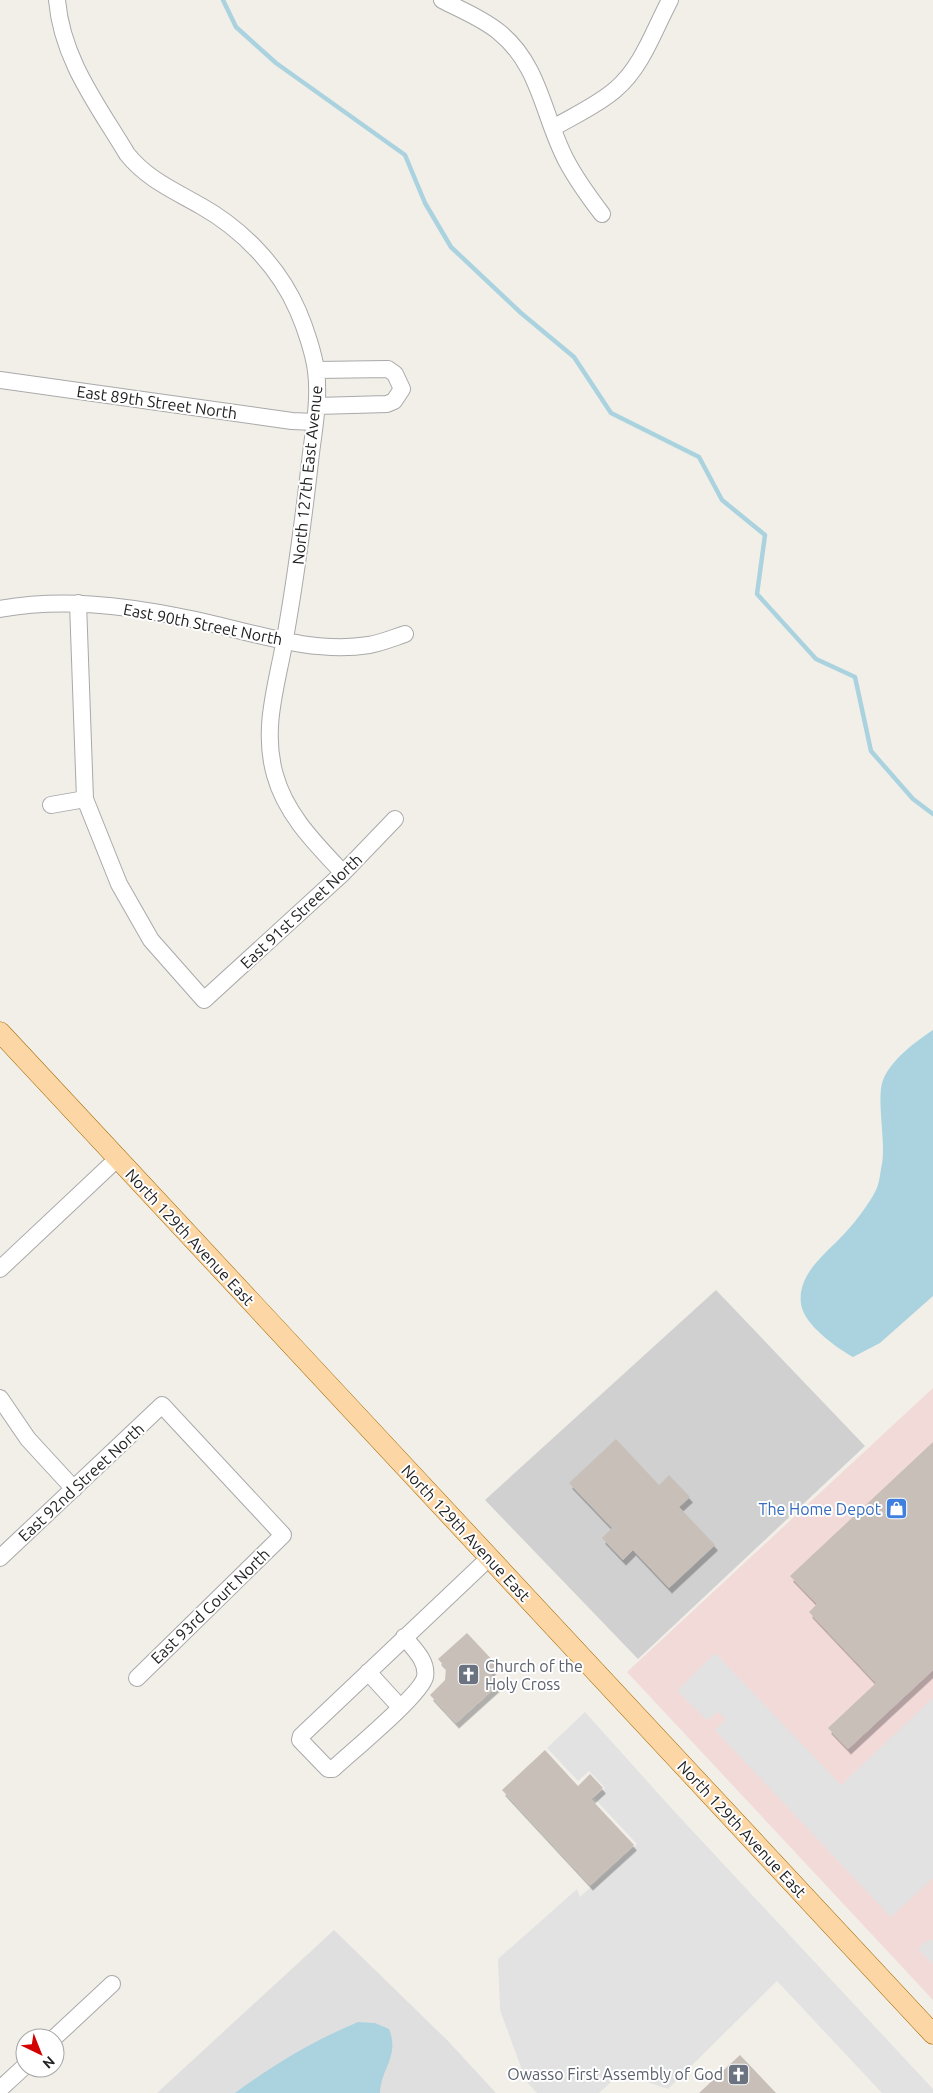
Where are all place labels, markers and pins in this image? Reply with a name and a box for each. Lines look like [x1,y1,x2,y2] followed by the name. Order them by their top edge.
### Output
[885,1497,909,1521] shop icon: The Home Depot
[759,1500,882,1518] place label: The Home Depot
[485,1657,583,1693] place label: Church of the Holy Cross
[457,1663,481,1687] church icon: Church of the Holy Cross
[727,2062,751,2086] church icon: Owasso First Assembly of God
[507,2065,723,2083] place label: Owasso First Assembly of God

